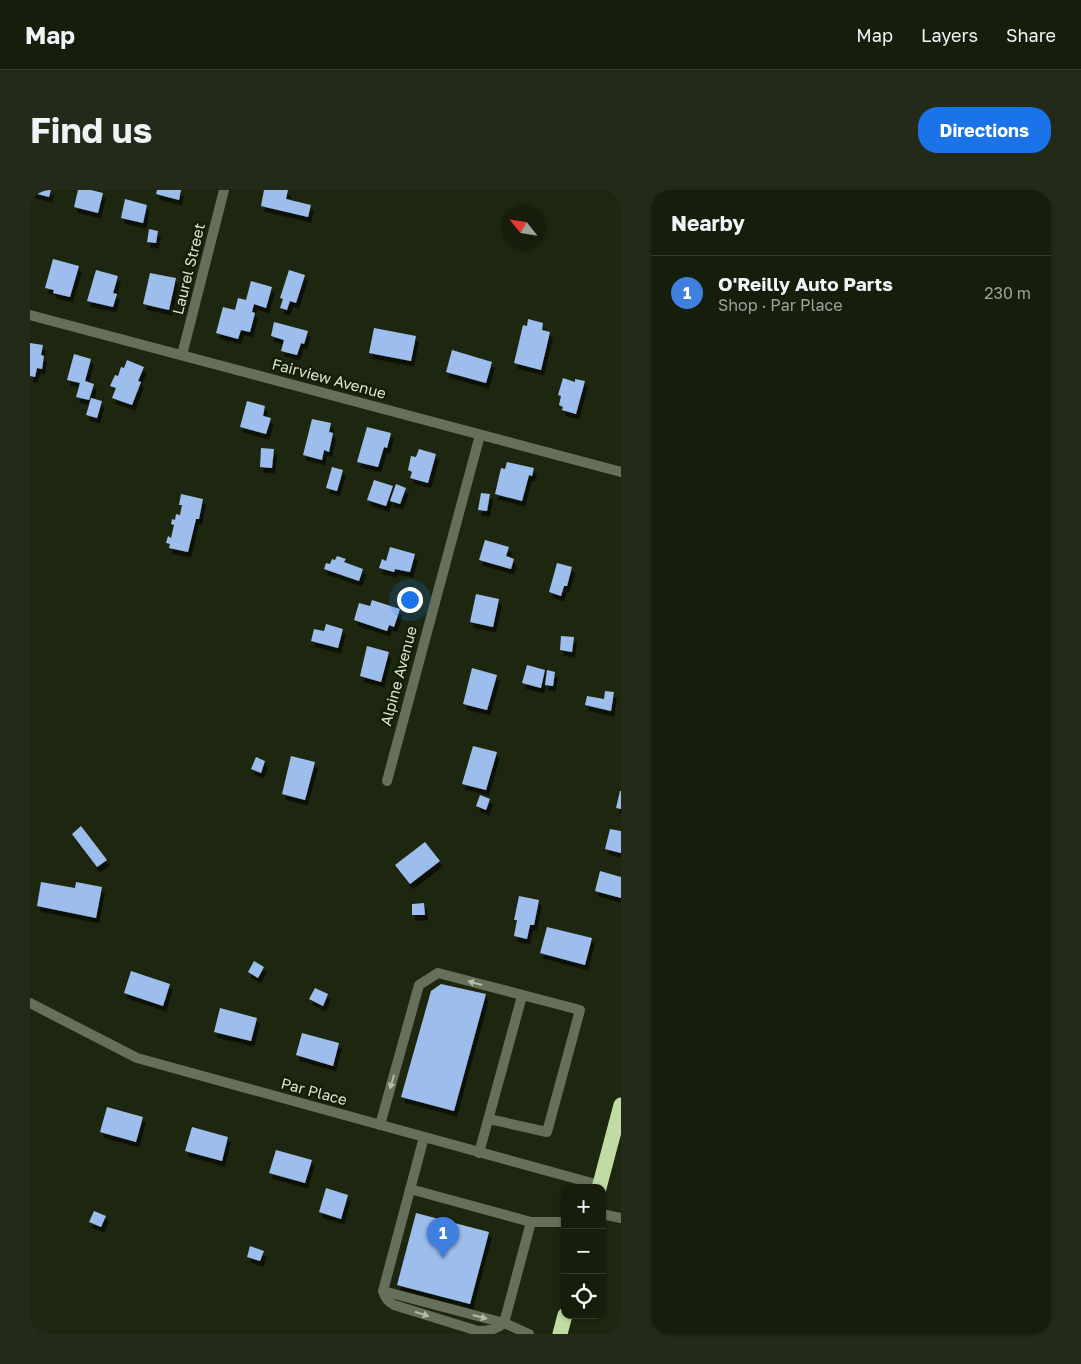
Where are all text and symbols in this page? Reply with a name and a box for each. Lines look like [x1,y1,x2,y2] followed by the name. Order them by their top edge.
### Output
[25,20,75,49] text: Map
[856,24,893,46] text: Map
[921,24,978,46] text: Layers
[1006,24,1056,46] text: Share
[918,107,1051,153] button: Directions
[30,109,152,151] text: Find us
[501,205,546,250] north arrow
[671,210,745,236] text: Nearby
[168,221,208,316] street label: Laurel Street
[718,272,893,295] text: O'Reilly Auto Parts
[683,283,691,303] text: 1
[984,283,1031,303] text: 230 m
[718,295,843,315] text: Shop · Par Place
[270,354,388,402] street label: Fairview Avenue
[397,587,423,613] your location
[376,624,420,728] street label: Alpine Avenue
[468,979,483,987] one-way arrow
[279,1074,350,1109] street label: Par Place
[387,1075,395,1090] one-way arrow
[561,1184,606,1319] map controls
[561,1184,606,1229] button: +
[427,1217,459,1258] pin: 1
[561,1229,606,1274] button: −
[561,1274,606,1319] button: locate
[415,1310,430,1318] one-way arrow
[473,1313,488,1321] one-way arrow

